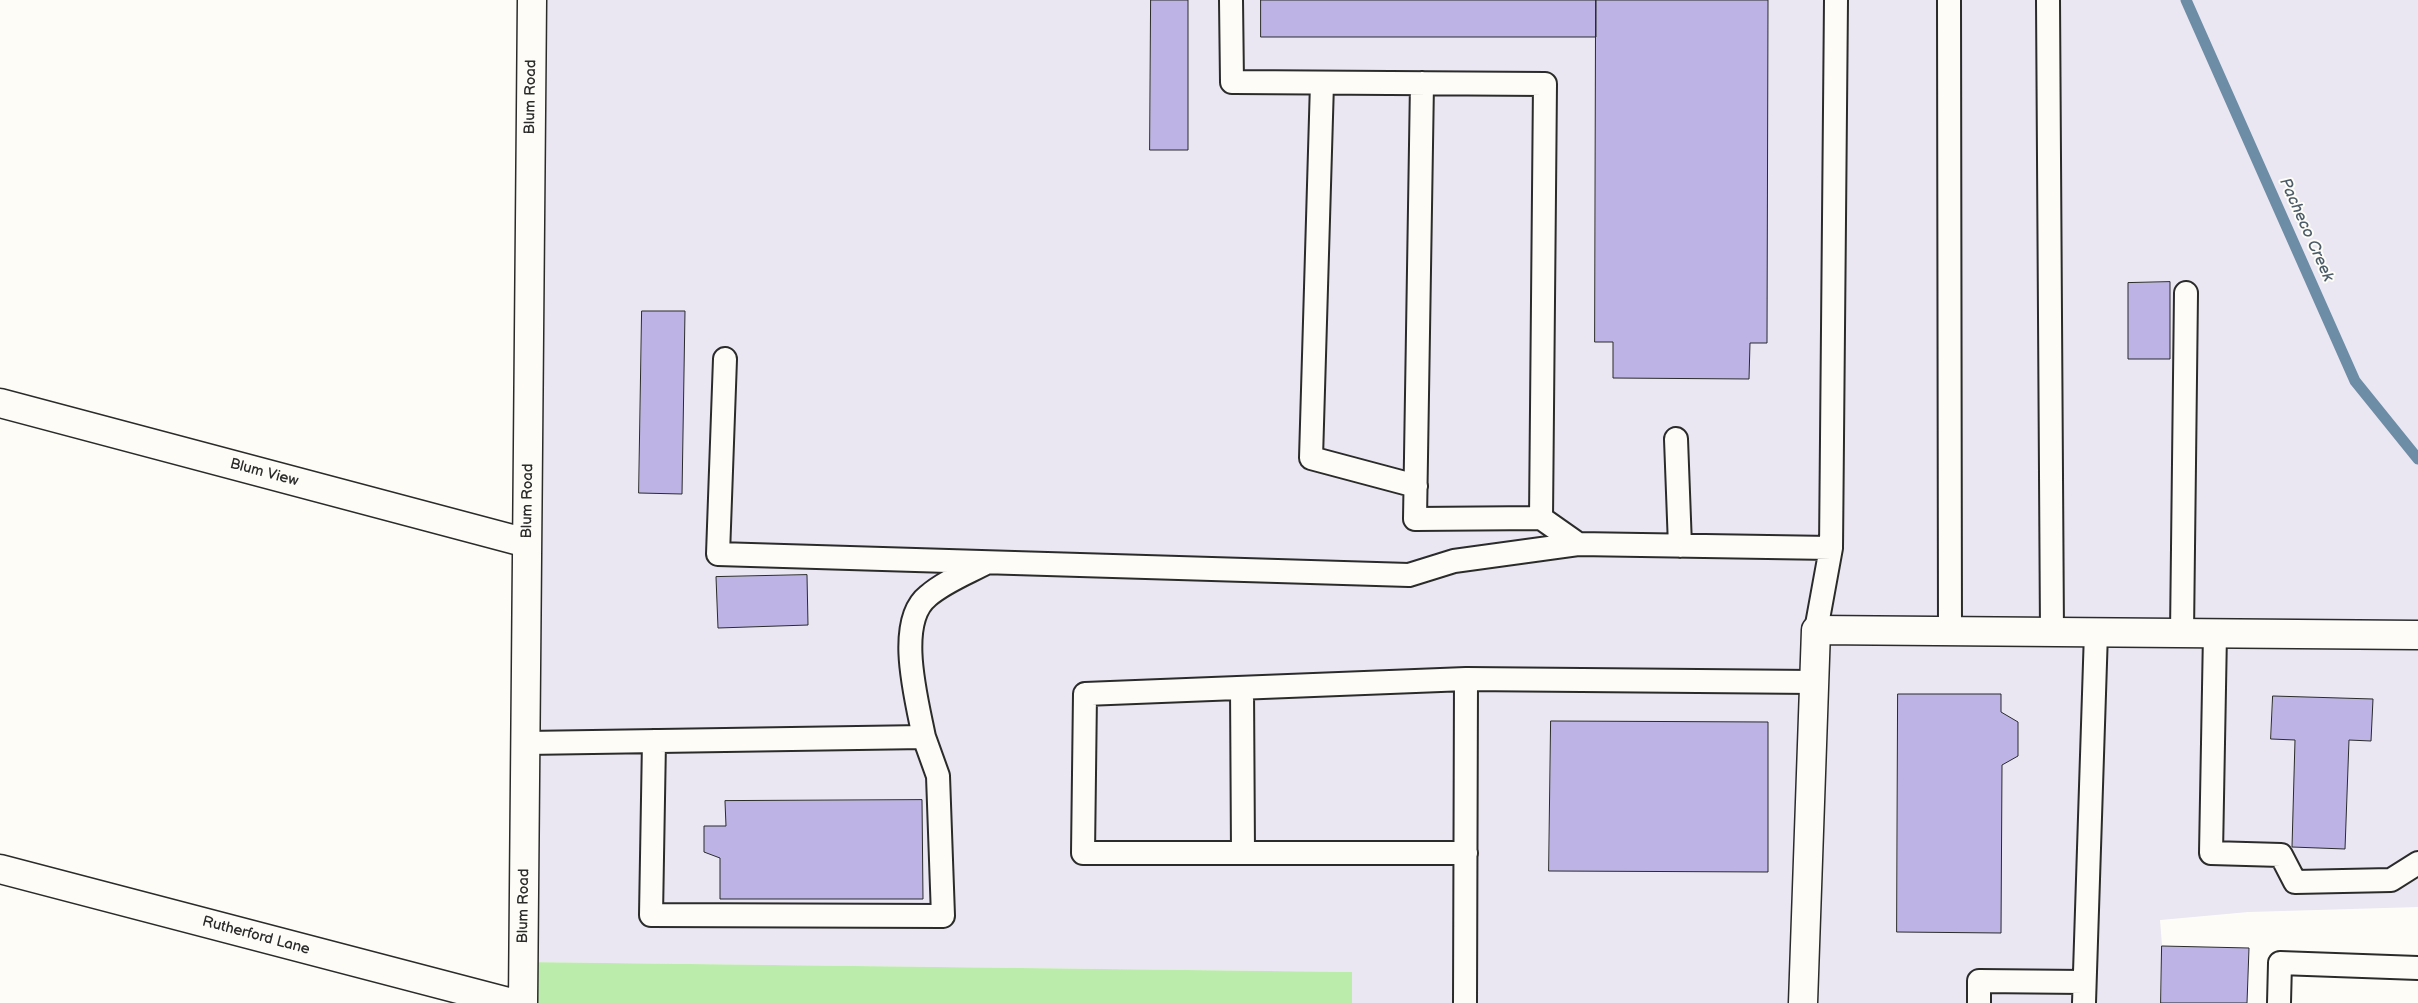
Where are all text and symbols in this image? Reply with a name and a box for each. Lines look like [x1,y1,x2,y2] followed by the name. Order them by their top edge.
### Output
[521,59,541,135] street label: Blum Road
[2275,175,2337,285] water label: Pacheco Creek
[228,455,300,491] street label: Blum View
[518,463,538,539] street label: Blum Road
[514,868,534,944] street label: Blum Road
[200,913,312,959] street label: Rutherford Lane

